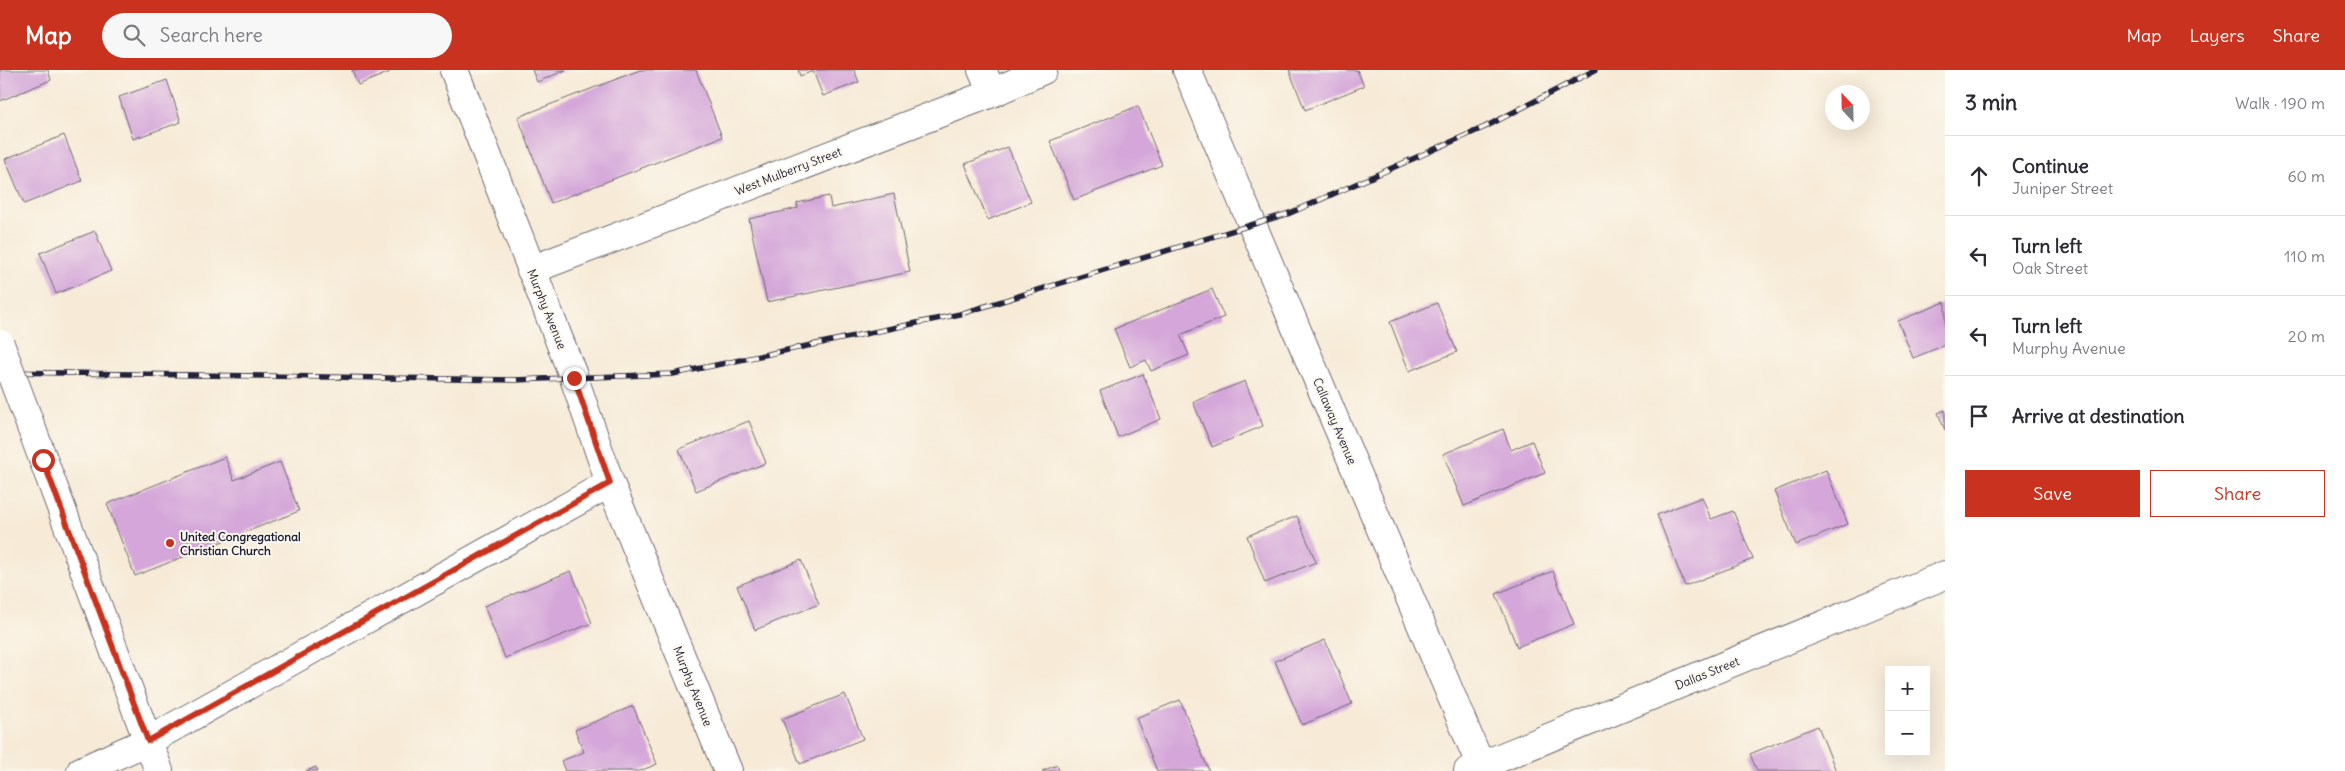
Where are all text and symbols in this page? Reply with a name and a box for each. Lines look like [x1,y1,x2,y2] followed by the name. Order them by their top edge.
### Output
[102,13,452,58] search box
[25,20,72,50] text: Map
[120,21,148,49] icon: search
[160,23,263,47] text: Search here
[2126,24,2161,47] text: Map
[2189,24,2245,47] text: Layers
[2273,24,2320,47] text: Share
[1825,85,1870,130] north arrow
[1965,89,2017,116] text: 3 min
[2235,93,2325,113] text: Walk · 190 m
[732,144,844,198] street label: West Mulberry Street
[2012,154,2089,178] text: Continue
[1965,162,1993,190] icon: ahead
[2287,166,2325,186] text: 60 m
[2012,178,2113,198] text: Juniper Street
[2012,234,2082,258] text: Turn left
[1965,242,1993,270] icon: left
[2284,246,2325,266] text: 110 m
[2012,258,2088,278] text: Oak Street
[524,267,570,351] street label: Murphy Avenue
[2012,314,2082,338] text: Turn left
[1965,322,1993,350] icon: left
[2288,326,2325,346] text: 20 m
[2012,338,2126,358] text: Murphy Avenue
[563,367,586,390] route end
[1310,375,1360,467] street label: Callaway Avenue
[1965,402,1993,430] icon: arrive
[2012,404,2185,428] text: Arrive at destination
[32,449,55,472] route start
[1965,470,2140,517] button: Save
[2150,470,2325,517] button: Share
[180,529,301,558] place label: United Congregational Christian Church
[164,537,176,549] marker: United Congregational Christian Church
[670,644,716,728] street label: Murphy Avenue
[1673,653,1741,693] street label: Dallas Street
[1885,666,1930,756] map controls
[1885,666,1930,711] button: +
[1885,711,1930,756] button: −

